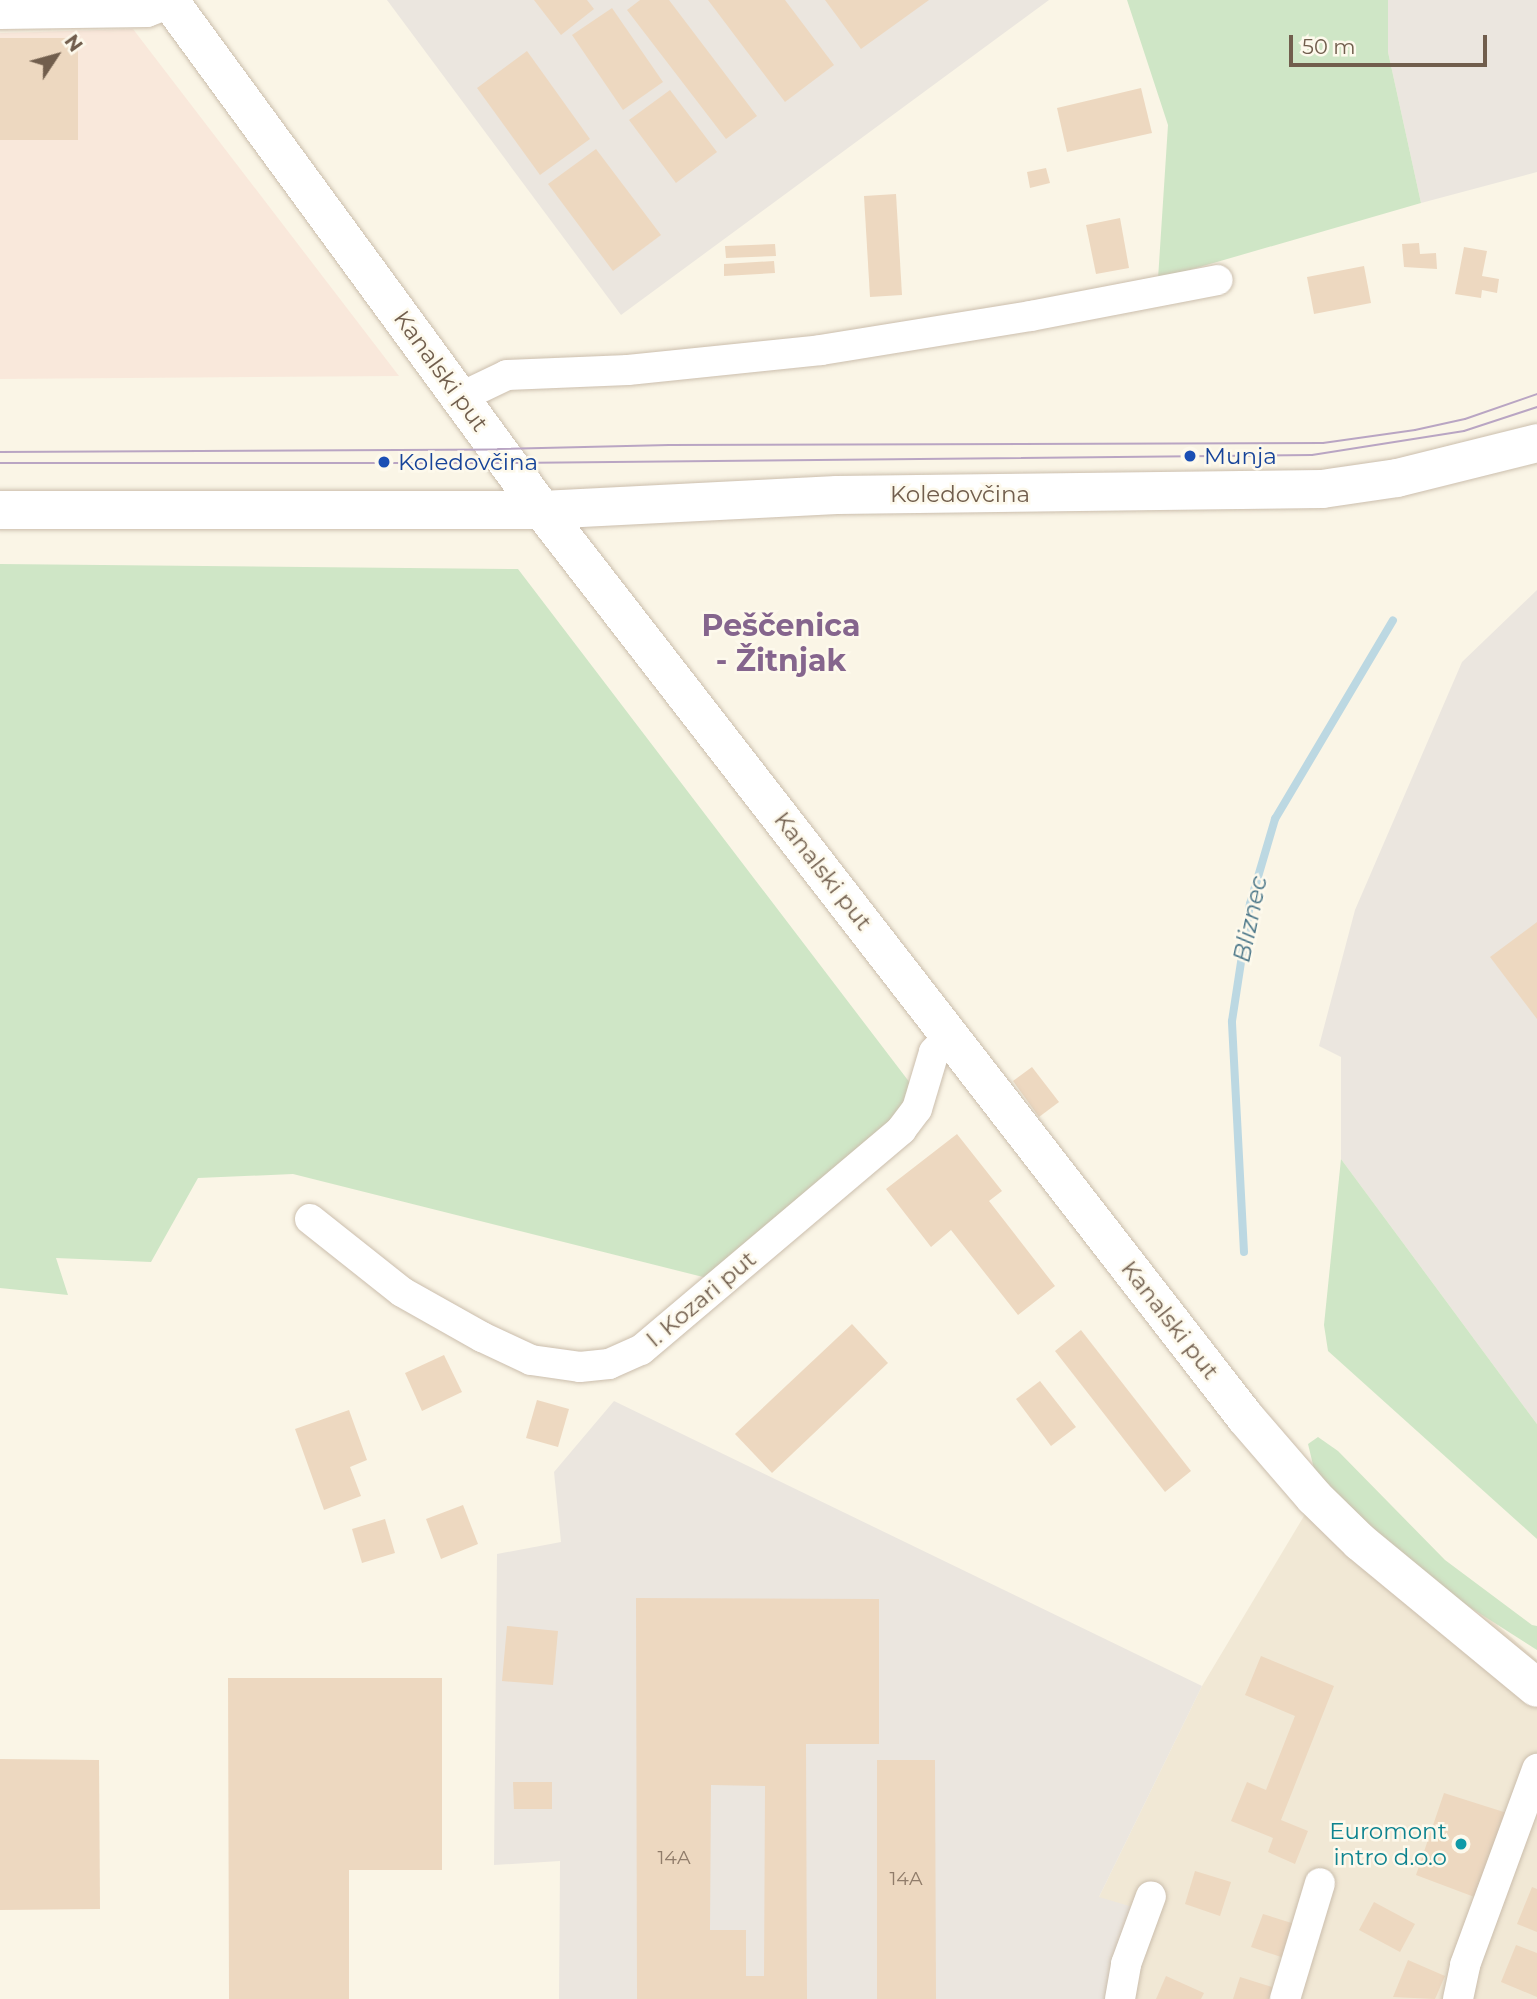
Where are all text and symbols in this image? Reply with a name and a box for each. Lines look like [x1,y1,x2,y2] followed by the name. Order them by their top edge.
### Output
[21,21,91,91] north arrow
[1292,21,1490,65] scale bar
[60,30,87,56] text: N
[1302,34,1356,59] text: 50 m
[388,305,494,437] street label: Kanalski put
[1204,442,1277,470] place label: Munja
[398,448,538,476] place label: Koledovčina
[1182,448,1198,464] marker: Munja
[376,454,392,470] marker: Koledovčina
[890,480,1030,508] street label: Koledovčina
[702,608,860,678] district label: Peščenica - Žitnjak
[768,806,878,936] street label: Kanalski put
[1227,873,1273,965] water label: Bliznec
[640,1245,762,1353] street label: I. Kozari put
[1115,1255,1225,1385] street label: Kanalski put
[1329,1817,1447,1871] place label: Euromont intro d.o.o
[1453,1836,1469,1852] marker: Euromont intro d.o.o
[657,1847,691,1869] house number: 14A
[889,1868,923,1890] house number: 14A

